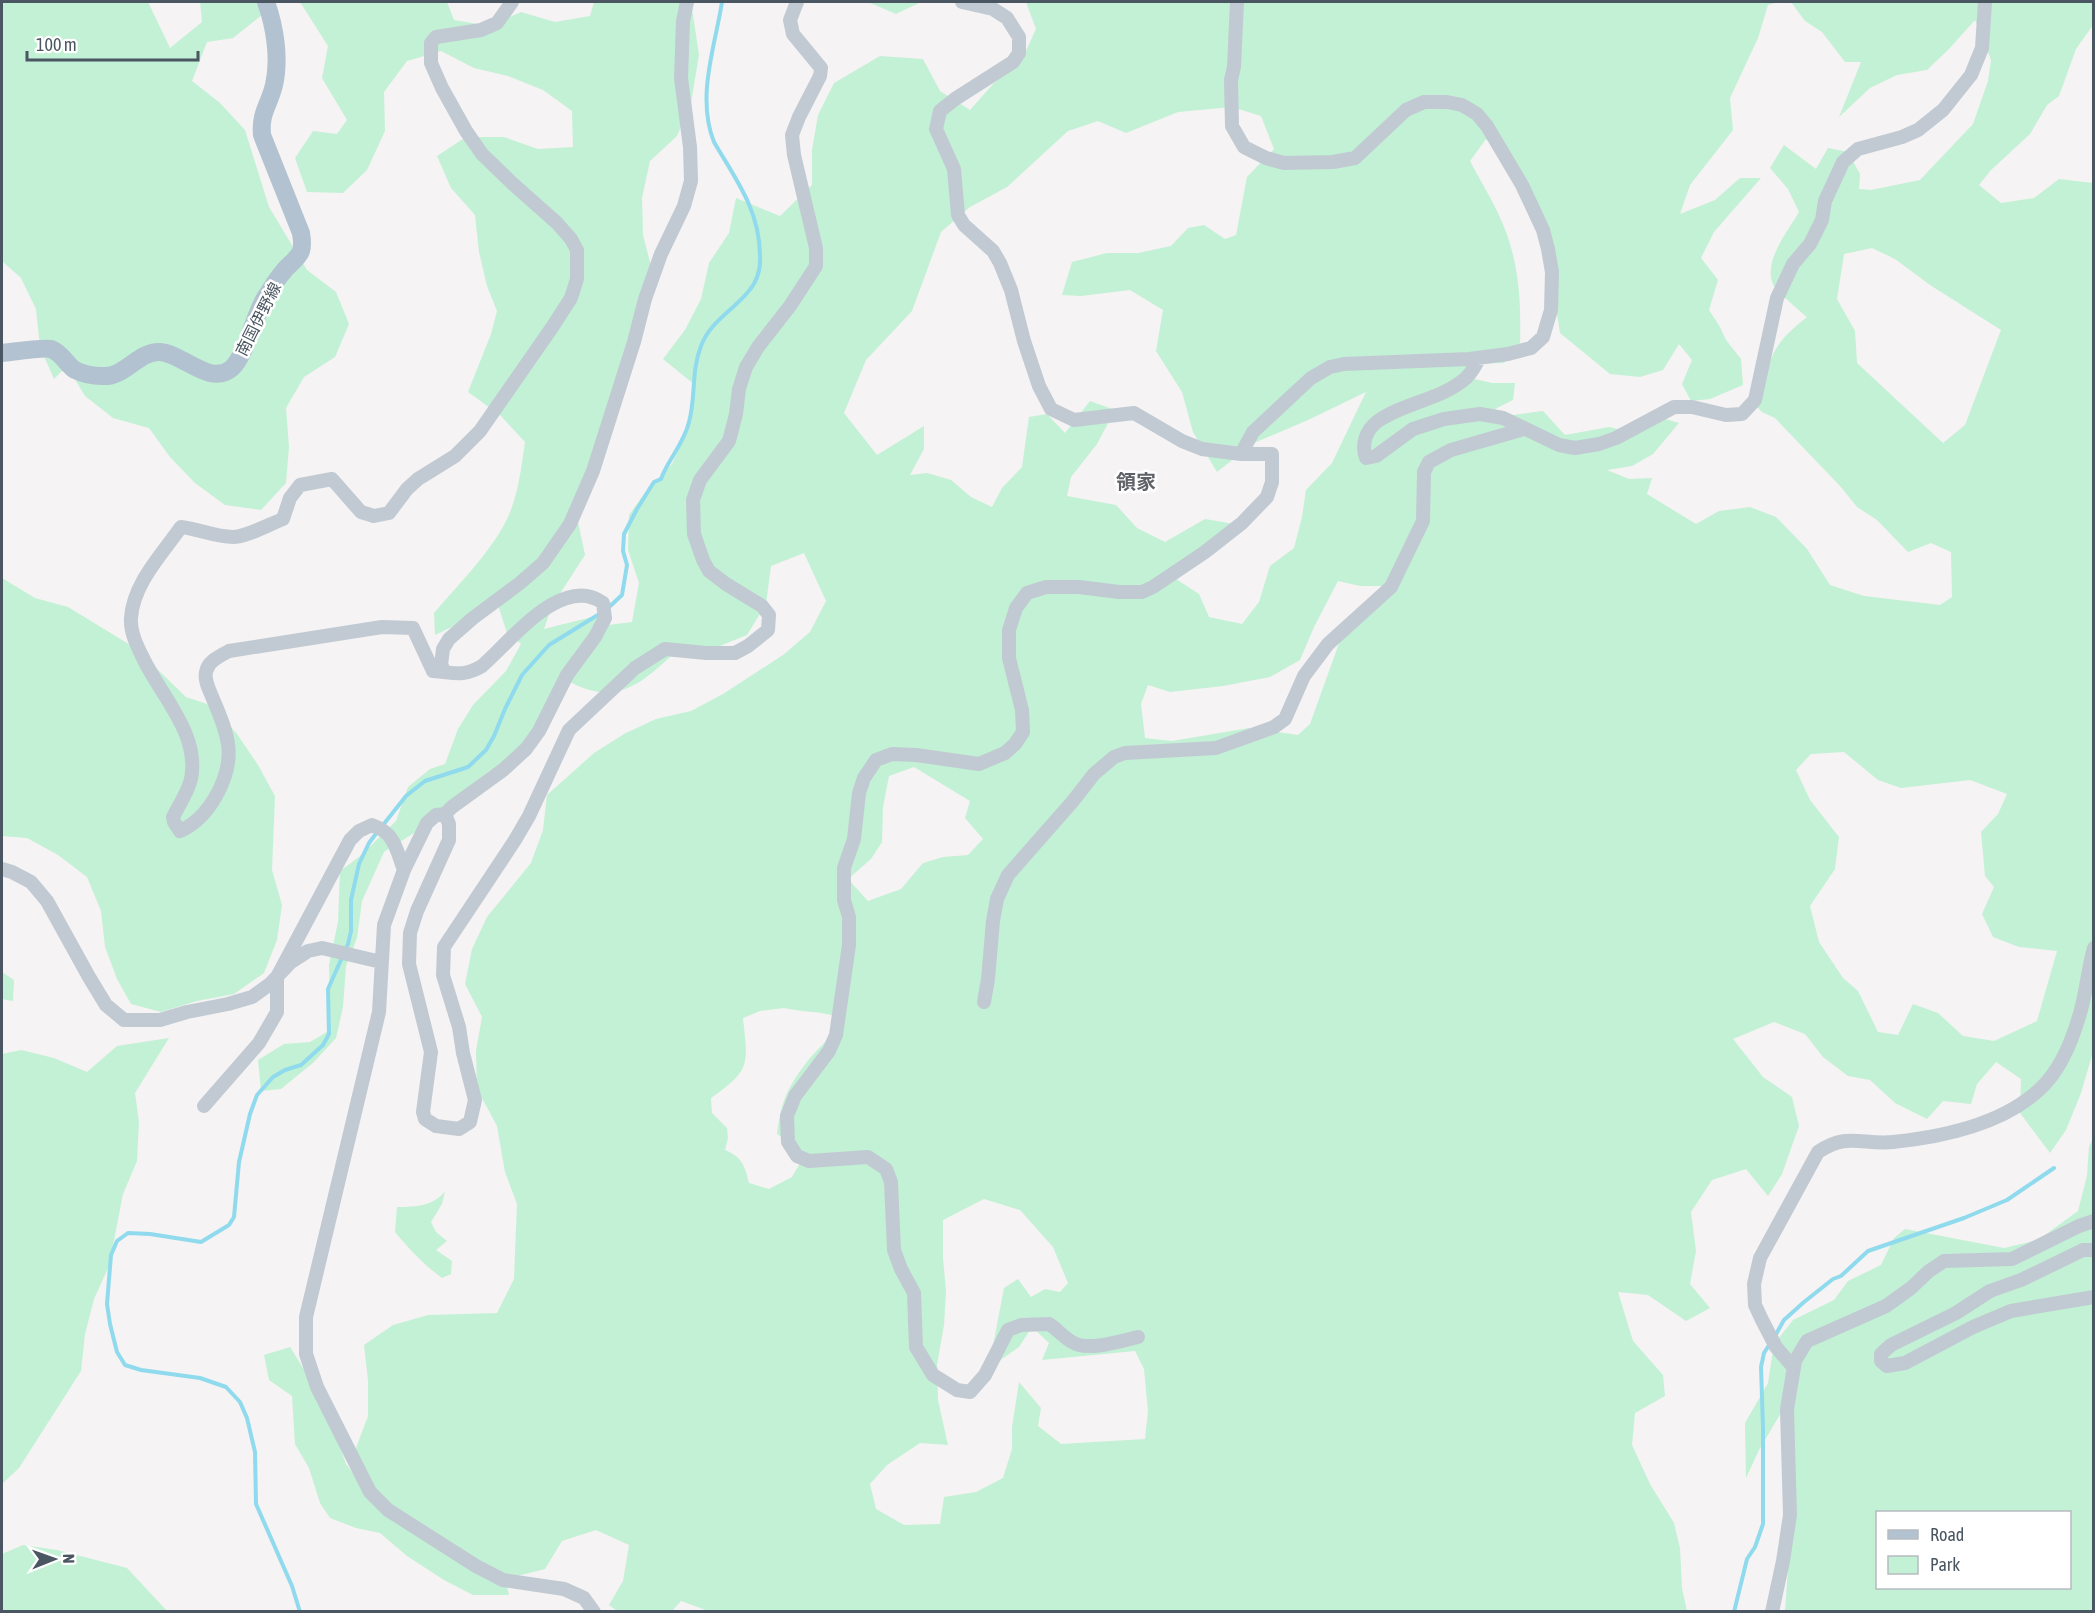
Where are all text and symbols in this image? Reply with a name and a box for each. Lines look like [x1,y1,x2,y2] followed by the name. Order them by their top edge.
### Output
[27,24,198,62] scale bar
[36,34,77,55] text: 100 m
[232,279,284,359] street label: 南国伊野線
[1116,470,1156,493] district label: 領家
[1876,1511,2071,1589] legend
[1930,1524,1964,1545] text: Road
[24,1529,84,1589] north arrow
[60,1554,78,1564] text: N
[1930,1554,1960,1575] text: Park

